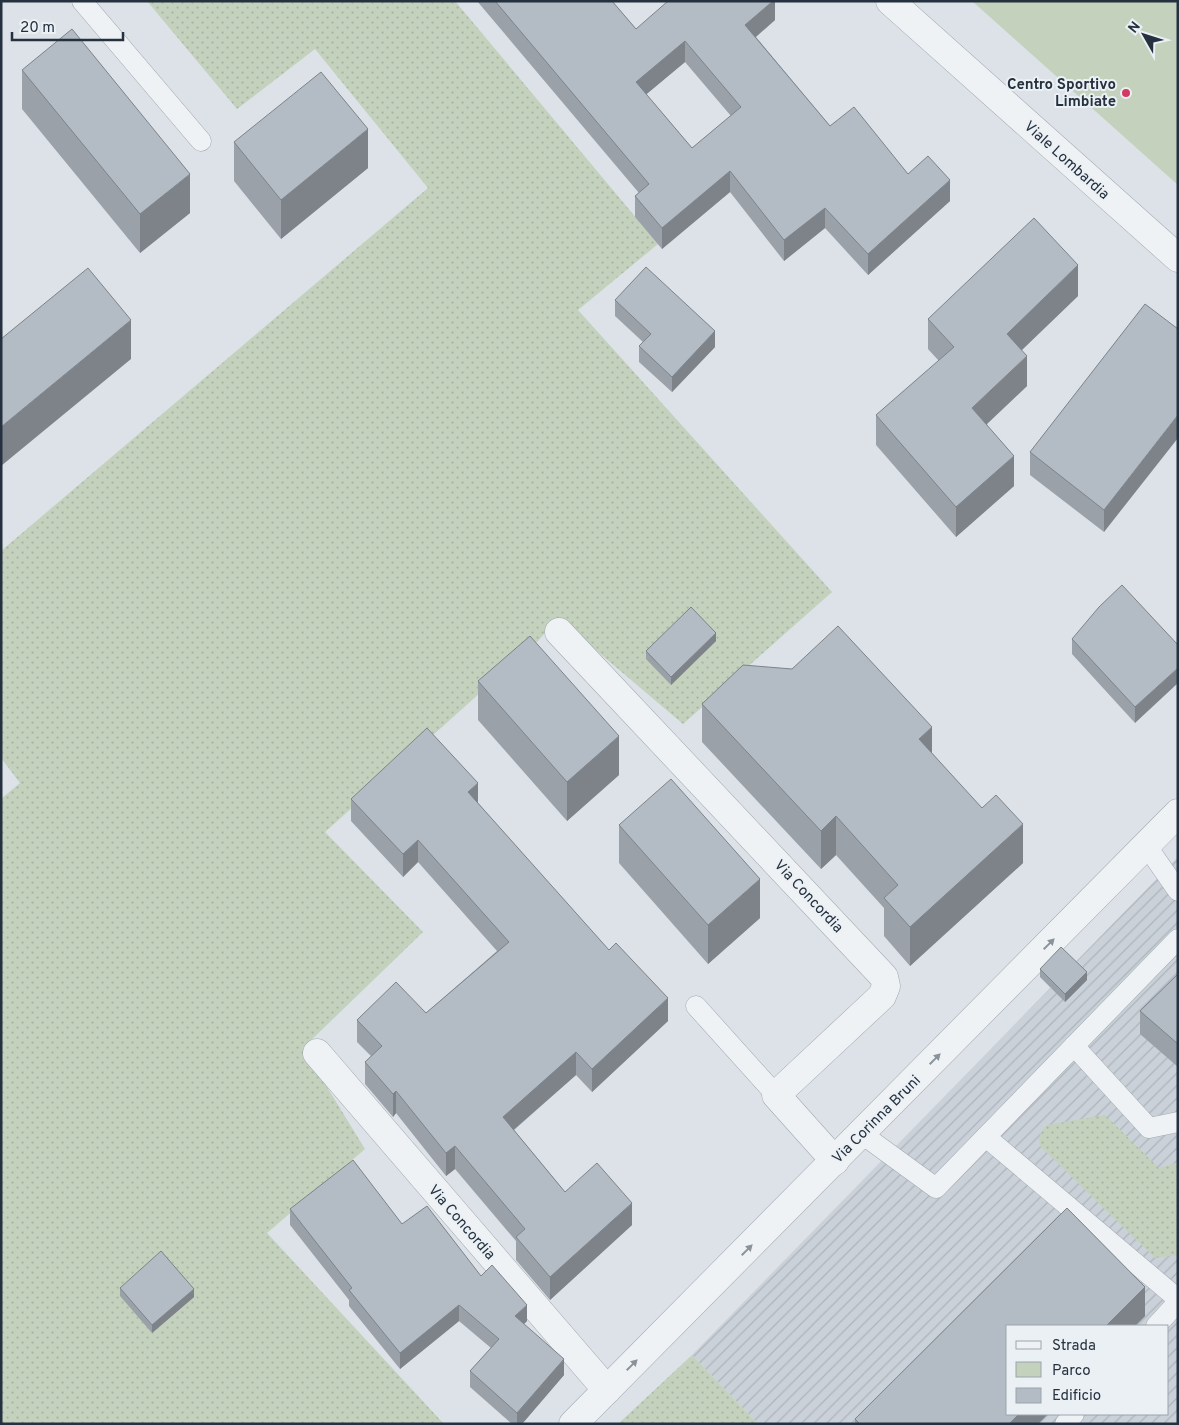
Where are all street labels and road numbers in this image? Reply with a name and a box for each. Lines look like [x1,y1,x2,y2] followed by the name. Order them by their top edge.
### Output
[1019,118,1113,205] street label: Viale Lombardia
[769,856,847,938] street label: Via Concordia
[829,1072,925,1168] street label: Via Corinna Bruni
[423,1182,499,1264] street label: Via Concordia

